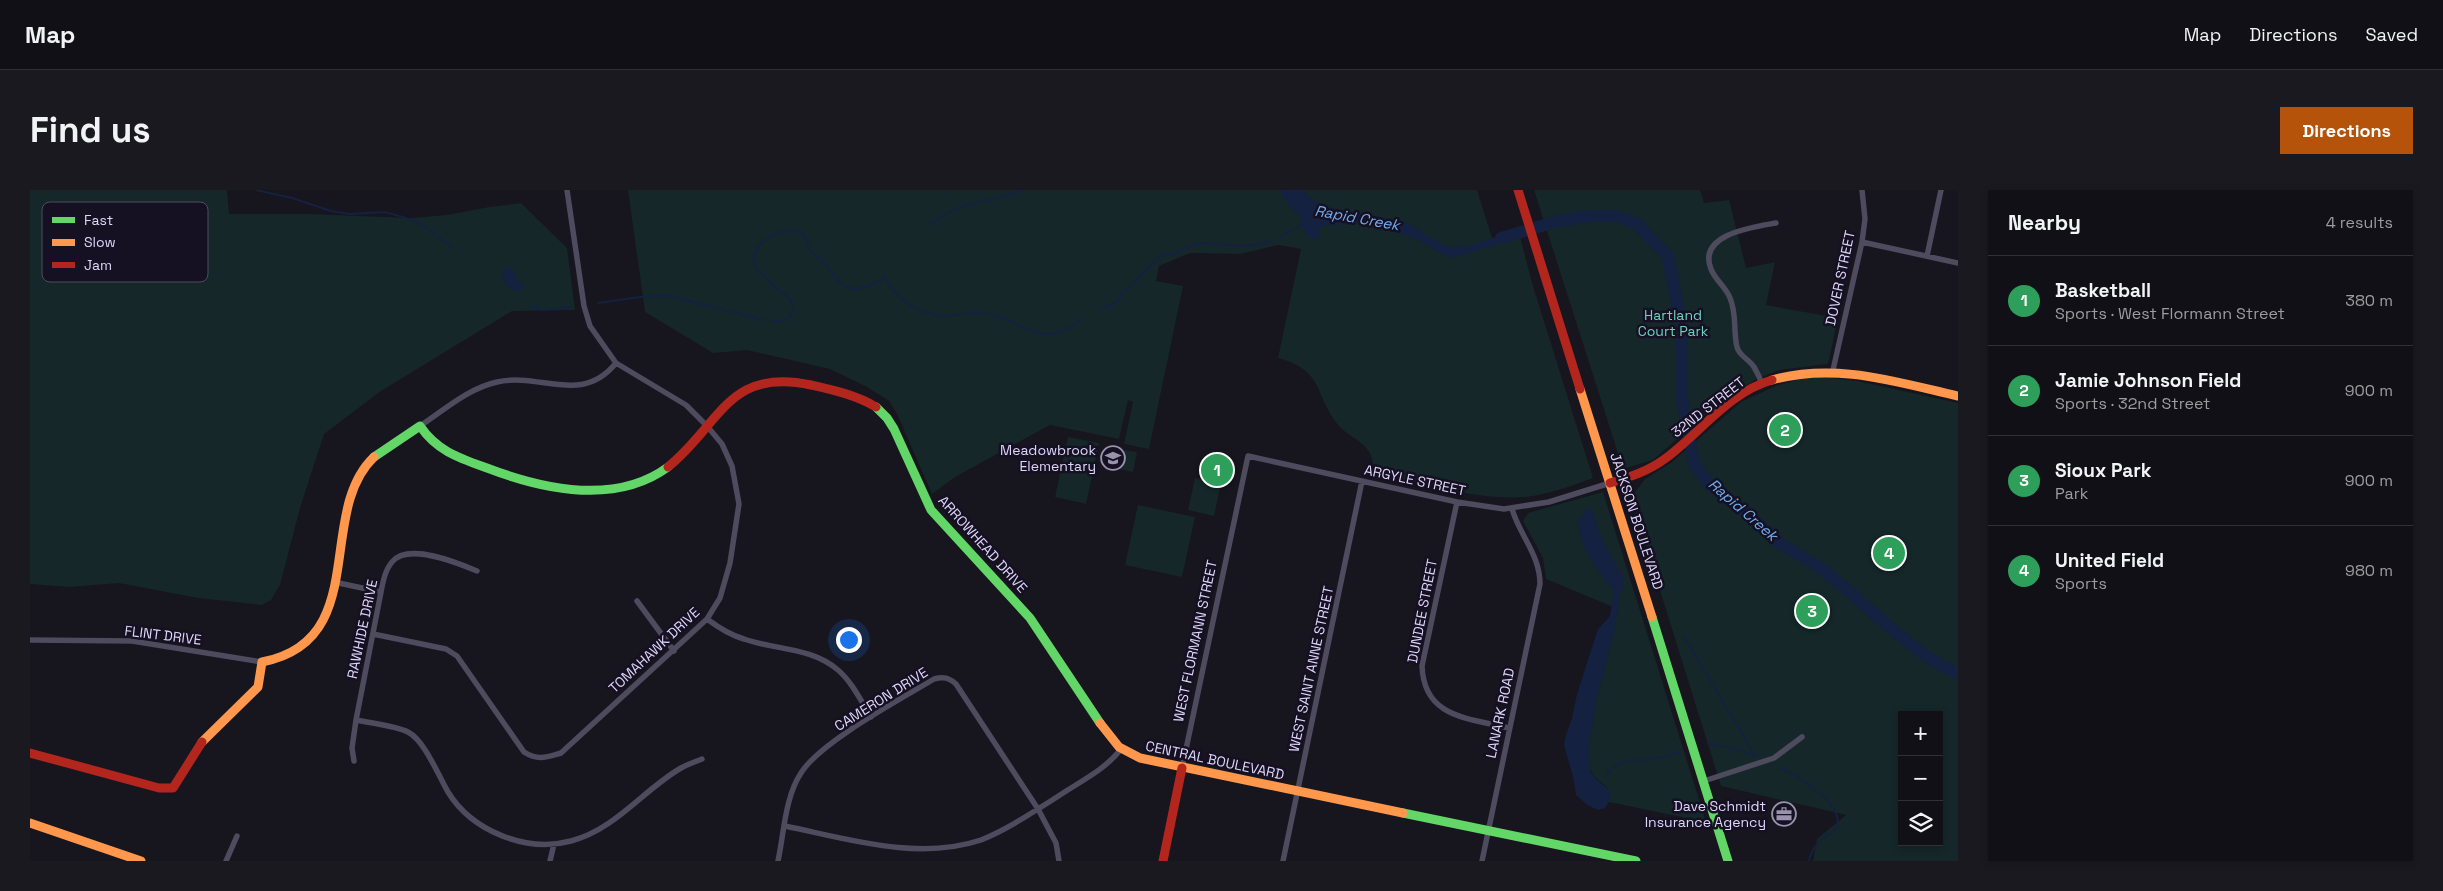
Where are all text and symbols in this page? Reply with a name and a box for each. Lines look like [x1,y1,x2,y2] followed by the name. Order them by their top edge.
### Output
[25,19,75,50] text: Map
[2184,23,2221,46] text: Map
[2249,23,2338,46] text: Directions
[2366,23,2418,46] text: Saved
[2280,107,2413,154] button: Directions
[30,108,151,152] text: Find us
[1313,201,1403,235] water label: Rapid Creek
[42,202,208,282] legend
[2008,209,2081,236] text: Nearby
[84,211,113,229] text: Fast
[2326,212,2393,233] text: 4 results
[1821,229,1859,327] street label: DOVER STREET
[84,233,116,251] text: Slow
[84,256,112,274] text: Jam
[2055,278,2151,303] text: Basketball
[2020,290,2028,311] text: 1
[2345,290,2393,311] text: 380 m
[2055,303,2285,324] text: Sports · West Flormann Street
[1638,306,1709,340] park label: Hartland Court Park
[2055,368,2241,393] text: Jamie Johnson Field
[1668,373,1748,441] street label: 32ND STREET
[2019,380,2029,401] text: 2
[2345,380,2393,401] text: 900 m
[2055,393,2210,414] text: Sports · 32nd Street
[1769,411,1801,449] pin: 2
[1000,441,1096,475] place label: Meadowbrook Elementary
[1100,445,1126,471] school or university icon: Meadowbrook Elementary
[1606,450,1668,592] street label: JACKSON BOULEVARD
[1201,451,1233,489] pin: 1
[2055,458,2151,483] text: Sioux Park
[1363,460,1467,500] street label: ARGYLE STREET
[2019,470,2029,491] text: 3
[2345,470,2393,491] text: 900 m
[1705,474,1783,546] water label: Rapid Creek
[2055,483,2088,504] text: Park
[935,492,1032,596] street label: ARROWHEAD DRIVE
[1873,534,1905,572] pin: 4
[2055,548,2164,573] text: United Field
[1403,557,1441,665] street label: DUNDEE STREET
[1169,558,1221,724] street label: WEST FLORMANN STREET
[2019,560,2029,581] text: 4
[2345,560,2393,581] text: 980 m
[2055,573,2107,594] text: Sports
[343,578,381,680] street label: RAWHIDE DRIVE
[1285,584,1337,754] street label: WEST SAINT ANNE STREET
[1796,592,1828,630] pin: 3
[605,603,703,697] street label: TOMAHAWK DRIVE
[123,621,203,649] street label: FLINT DRIVE
[836,627,862,653] your location
[831,663,931,735] street label: CAMERON DRIVE
[1482,666,1518,760] street label: LANARK ROAD
[1898,711,1943,846] map controls
[1898,711,1943,756] button: +
[1144,737,1286,783] street label: CENTRAL BOULEVARD
[1898,756,1943,801] button: −
[1645,797,1766,831] place label: Dave Schmidt Insurance Agency
[1771,801,1797,827] office icon: Dave Schmidt Insurance Agency
[1898,801,1943,846] button: layers

